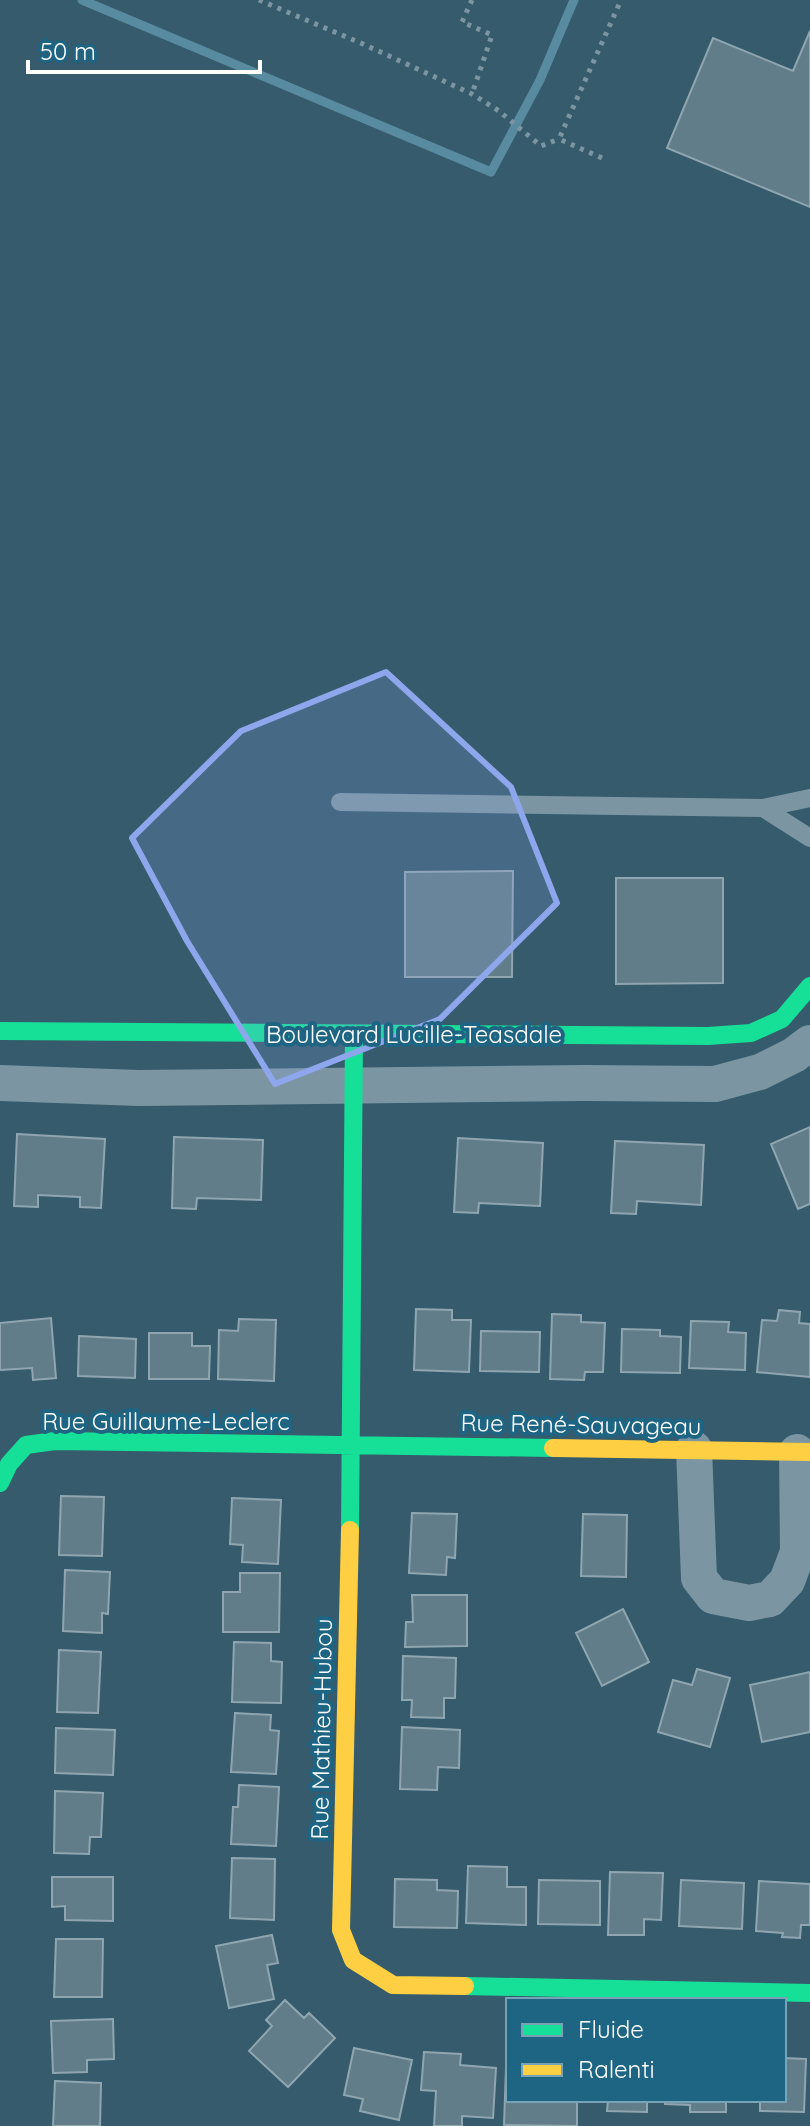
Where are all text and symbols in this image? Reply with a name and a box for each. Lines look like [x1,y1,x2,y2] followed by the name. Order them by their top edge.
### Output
[28,24,260,74] scale bar
[40,36,96,66] text: 50 m
[266,1019,562,1049] street label: Boulevard Lucille-Teasdale
[42,1406,290,1436] street label: Rue Guillaume-Leclerc
[460,1407,702,1441] street label: Rue René-Sauvageau
[304,1618,338,1840] street label: Rue Mathieu-Hubou
[506,1998,786,2102] legend
[578,2014,644,2044] text: Fluide
[578,2054,655,2084] text: Ralenti

